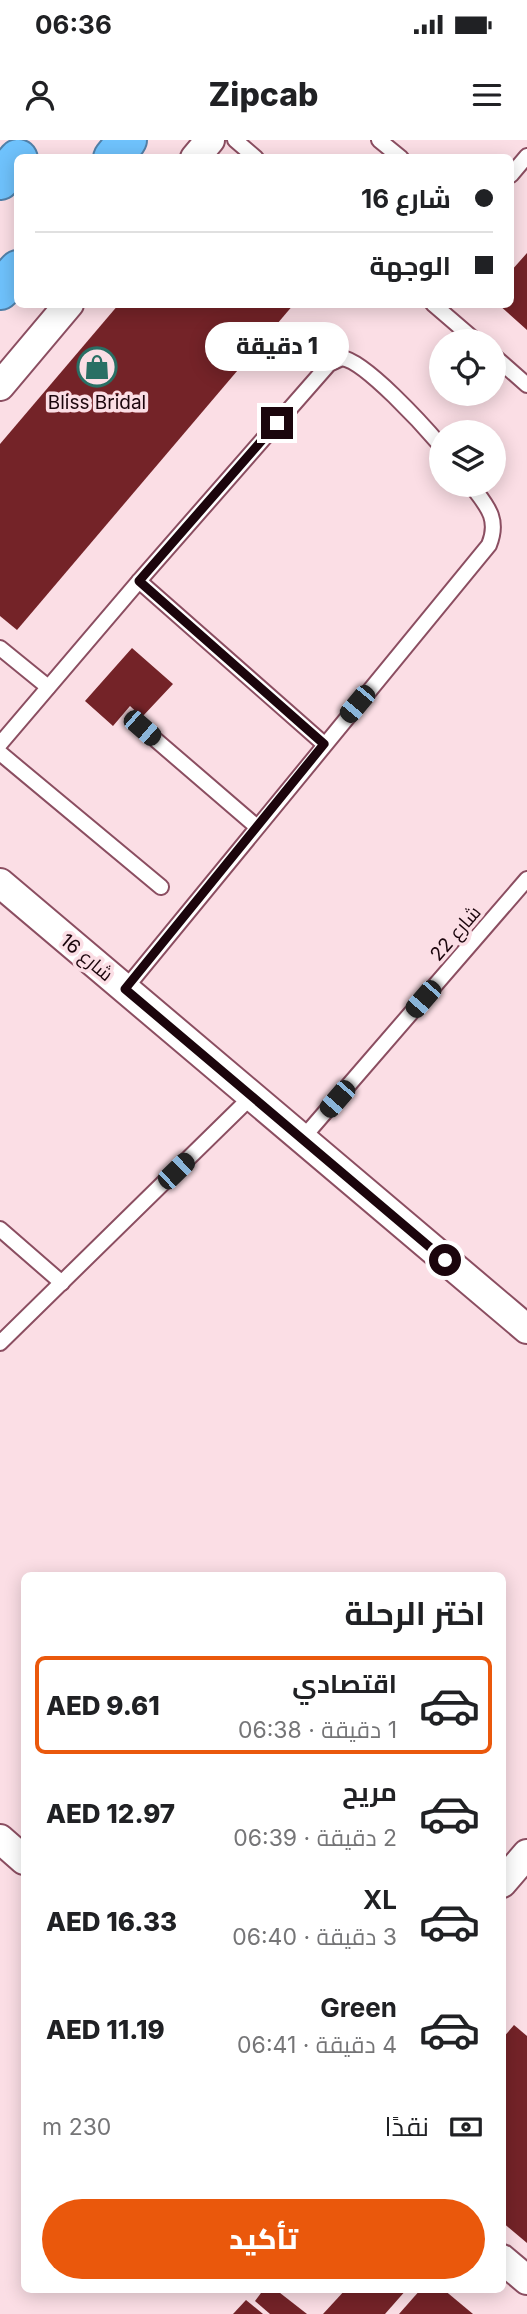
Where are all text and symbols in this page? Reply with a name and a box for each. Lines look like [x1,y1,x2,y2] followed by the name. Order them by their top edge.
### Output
[35,9,112,40] text: 06:36
[209,75,318,114] text: Zipcab
[21,76,59,114] icon: person
[468,76,506,114] icon: menu
[361,183,451,214] text: شارع 16
[370,250,451,281] text: الوجهة
[205,322,349,370] callout: 1 دقيقة
[429,329,506,497] map controls
[429,329,506,406] button: locate
[236,332,318,360] text: 1 دقيقة
[76,346,118,388] shop icon: Bliss Bridal
[48,391,146,414] place label: Bliss Bridal
[261,407,293,439] route end
[429,420,506,497] button: layers
[336,681,379,727] car
[120,706,165,750] car
[425,901,487,967] street label: شارع 22
[54,929,118,988] street label: شارع 16
[402,976,445,1022] car
[316,1076,359,1122] car
[154,1149,199,1193] car
[429,1244,461,1276] route start
[344,1594,485,1633] text: اختر الرحلة
[292,1668,397,1699] text: اقتصادي
[418,1674,481,1737] icon: car
[46,1690,160,1721] text: AED 9.61
[238,1716,397,1744] text: 1 دقيقة · 06:38
[342,1776,397,1807] text: مريح
[418,1782,481,1845] icon: car
[46,1798,175,1829] text: AED 12.97
[233,1824,397,1852] text: 2 دقيقة · 06:39
[363,1884,397,1915] text: XL
[418,1890,481,1953] icon: car
[46,1906,177,1937] text: AED 16.33
[232,1923,397,1951] text: 3 دقيقة · 06:40
[320,1992,397,2023] text: Green
[418,1998,481,2061] icon: car
[46,2014,165,2045] text: AED 11.19
[237,2031,397,2059] text: 4 دقيقة · 06:41
[447,2108,485,2146] icon: cash
[385,2111,429,2142] text: نقدًا
[42,2113,111,2141] text: 230 m
[42,2199,485,2279] button: تأكيد

